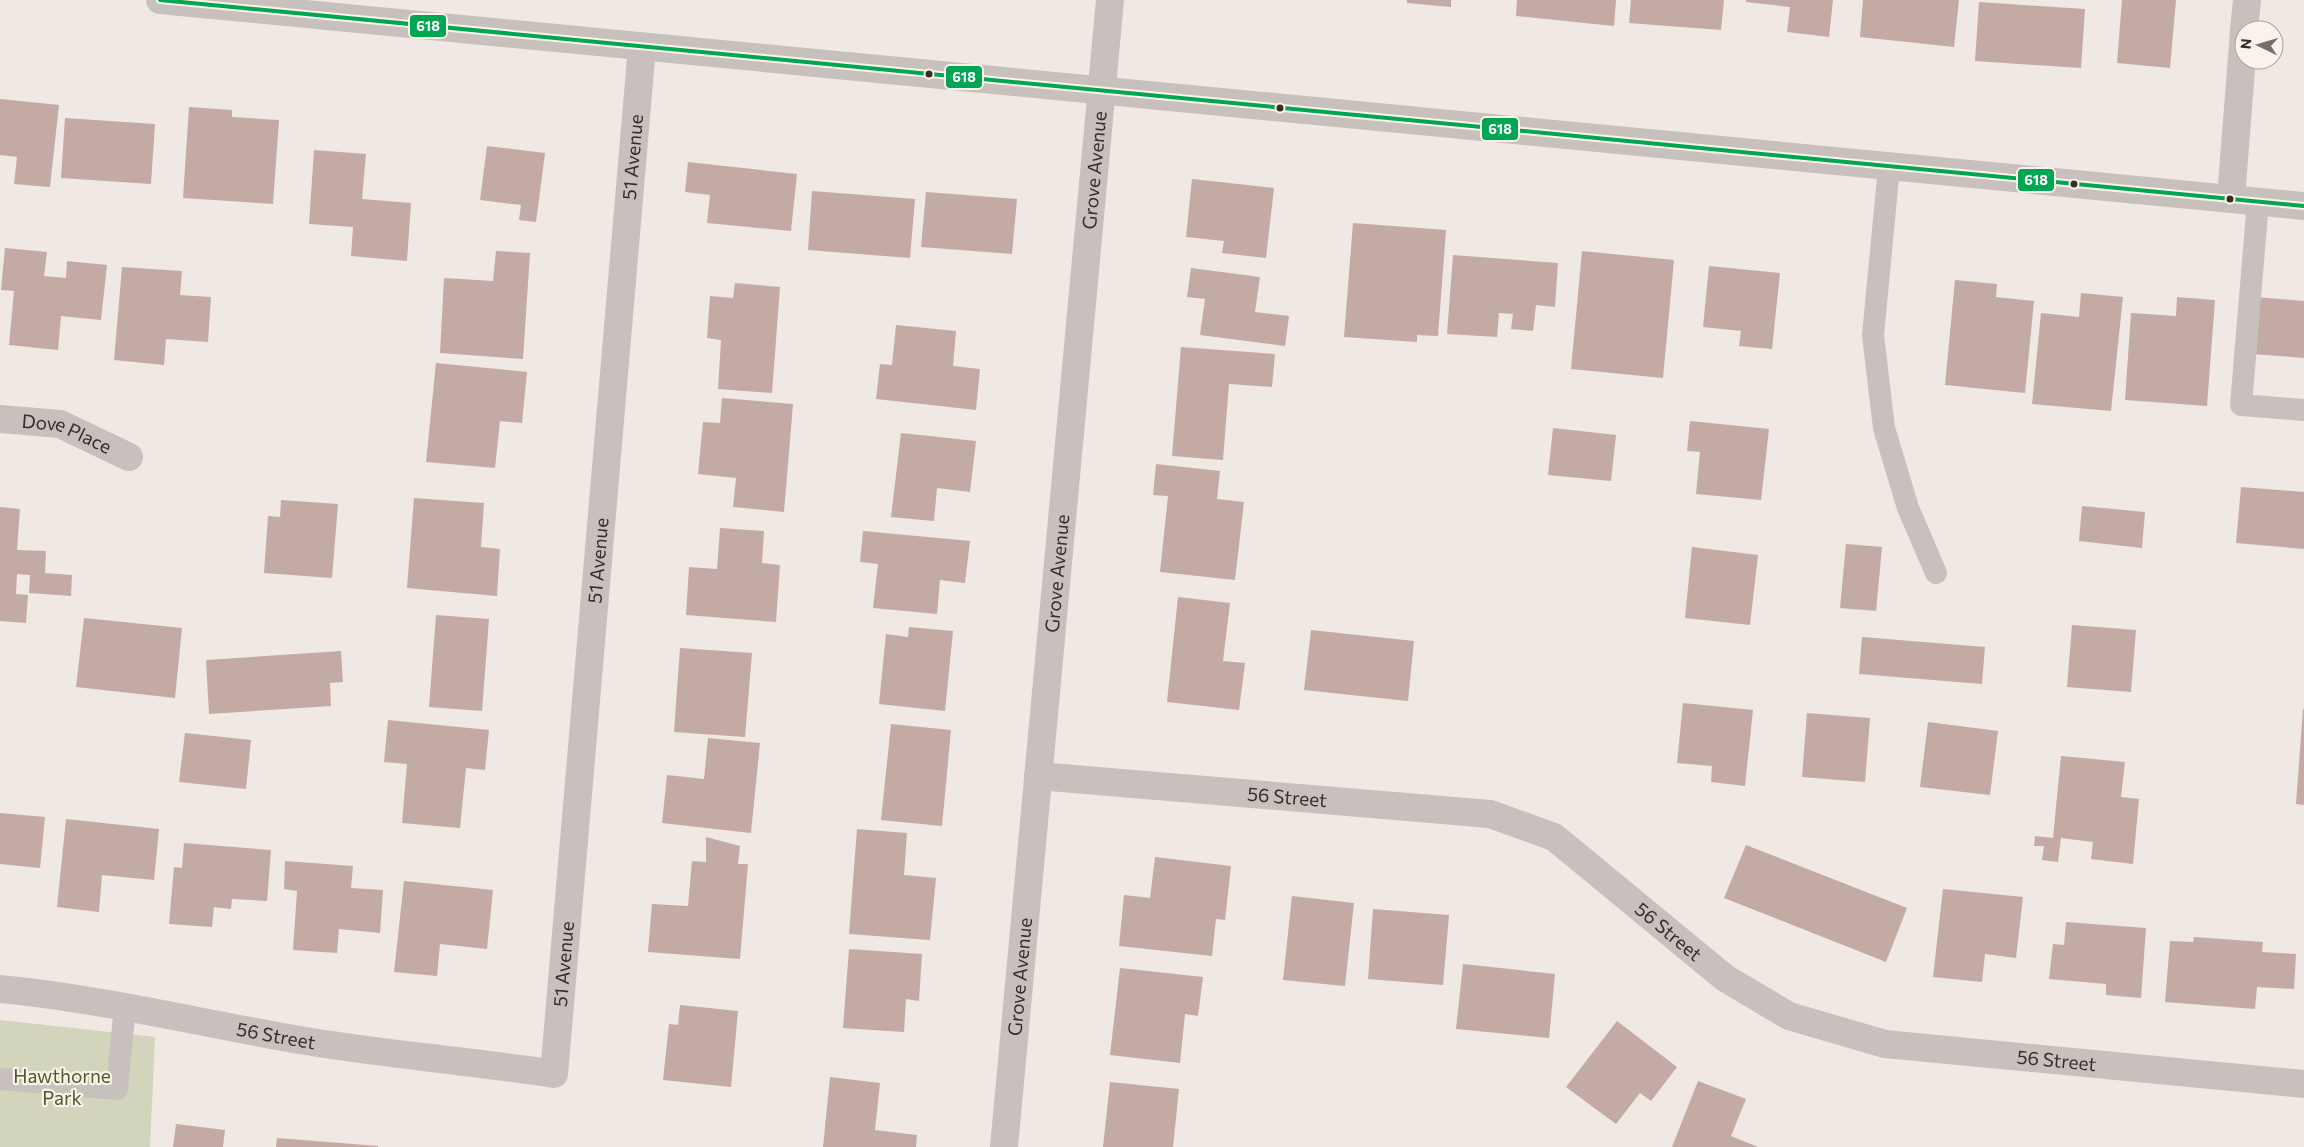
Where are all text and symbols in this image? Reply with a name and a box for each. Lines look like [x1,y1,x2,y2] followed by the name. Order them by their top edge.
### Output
[409,14,447,38] line badge: 618
[416,17,440,34] text: 618
[2234,20,2284,70] north arrow
[2237,38,2254,50] text: N
[945,65,983,89] line badge: 618
[952,68,976,85] text: 618
[924,69,934,79] unlabelled marker
[1275,103,1285,113] unlabelled marker
[1077,110,1111,230] street label: Grove Avenue
[617,113,647,201] street label: 51 Avenue
[1481,117,1519,141] line badge: 618
[1488,120,1512,137] text: 618
[2017,168,2055,192] line badge: 618
[2024,171,2048,188] text: 618
[2069,179,2079,189] unlabelled marker
[2225,194,2235,204] unlabelled marker
[21,409,116,458] street label: Dove Place
[1040,513,1073,634] street label: Grove Avenue
[582,517,613,604] street label: 51 Avenue
[1246,782,1328,811] street label: 56 Street
[1631,897,1707,965] street label: 56 Street
[1002,917,1036,1037] street label: Grove Avenue
[548,920,578,1008] street label: 51 Avenue
[235,1017,317,1053] street label: 56 Street
[2016,1045,2098,1075] street label: 56 Street
[13,1064,111,1109] park label: Hawthorne Park

